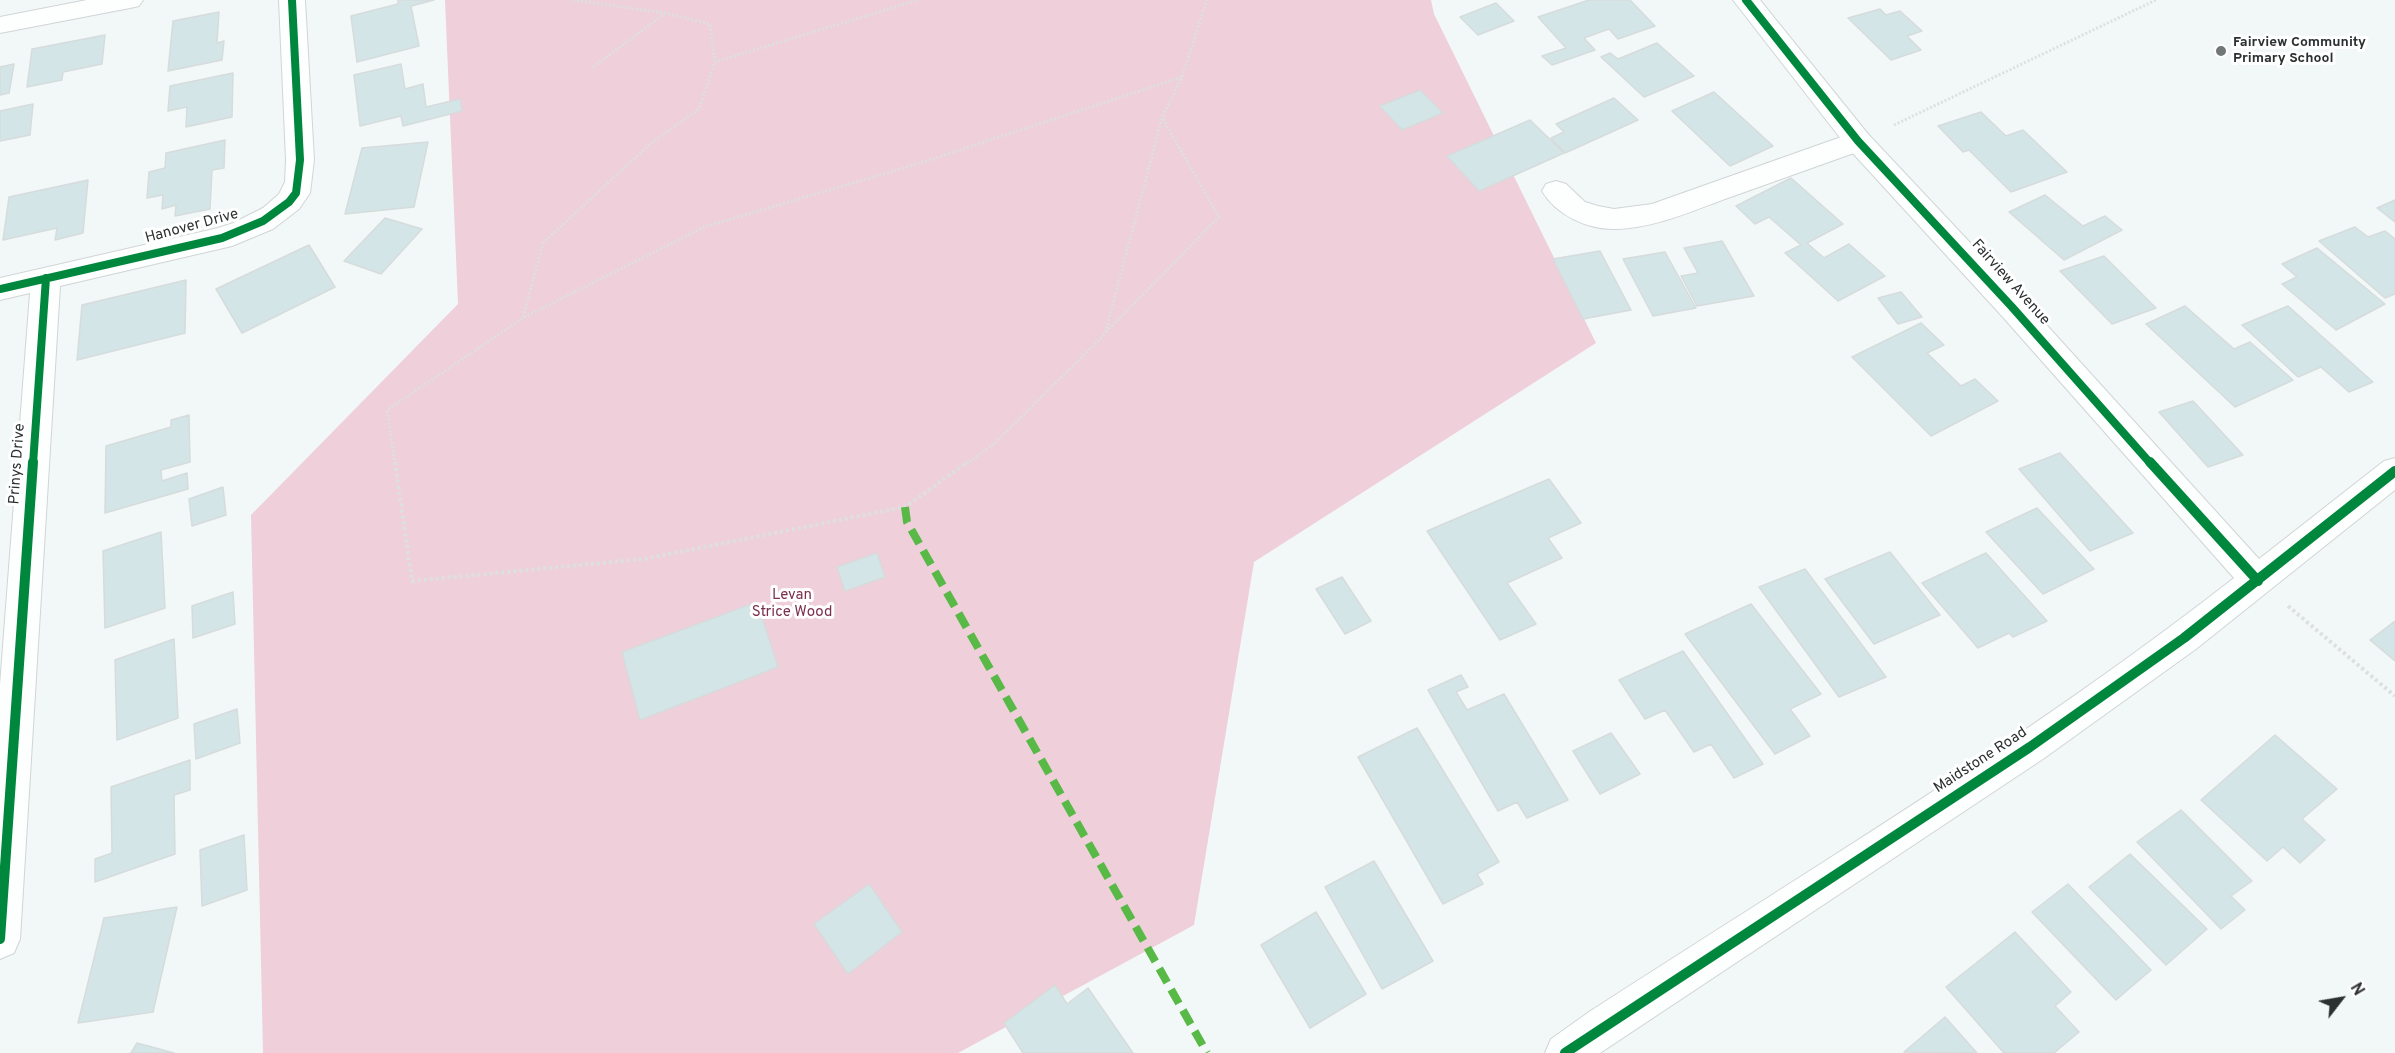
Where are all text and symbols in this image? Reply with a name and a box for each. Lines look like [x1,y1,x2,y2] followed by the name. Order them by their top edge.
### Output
[2233,35,2366,68] place label: Fairview Community Primary School
[2214,44,2228,58] marker: Fairview Community Primary School
[143,206,241,248] street label: Hanover Drive
[1967,237,2053,329] street label: Fairview Avenue
[6,423,30,505] street label: Prinys Drive
[752,587,832,622] park label: Levan Strice Wood
[1931,724,2031,798] street label: Maidstone Road
[2311,969,2371,1029] north arrow
[2345,980,2368,1000] text: N

